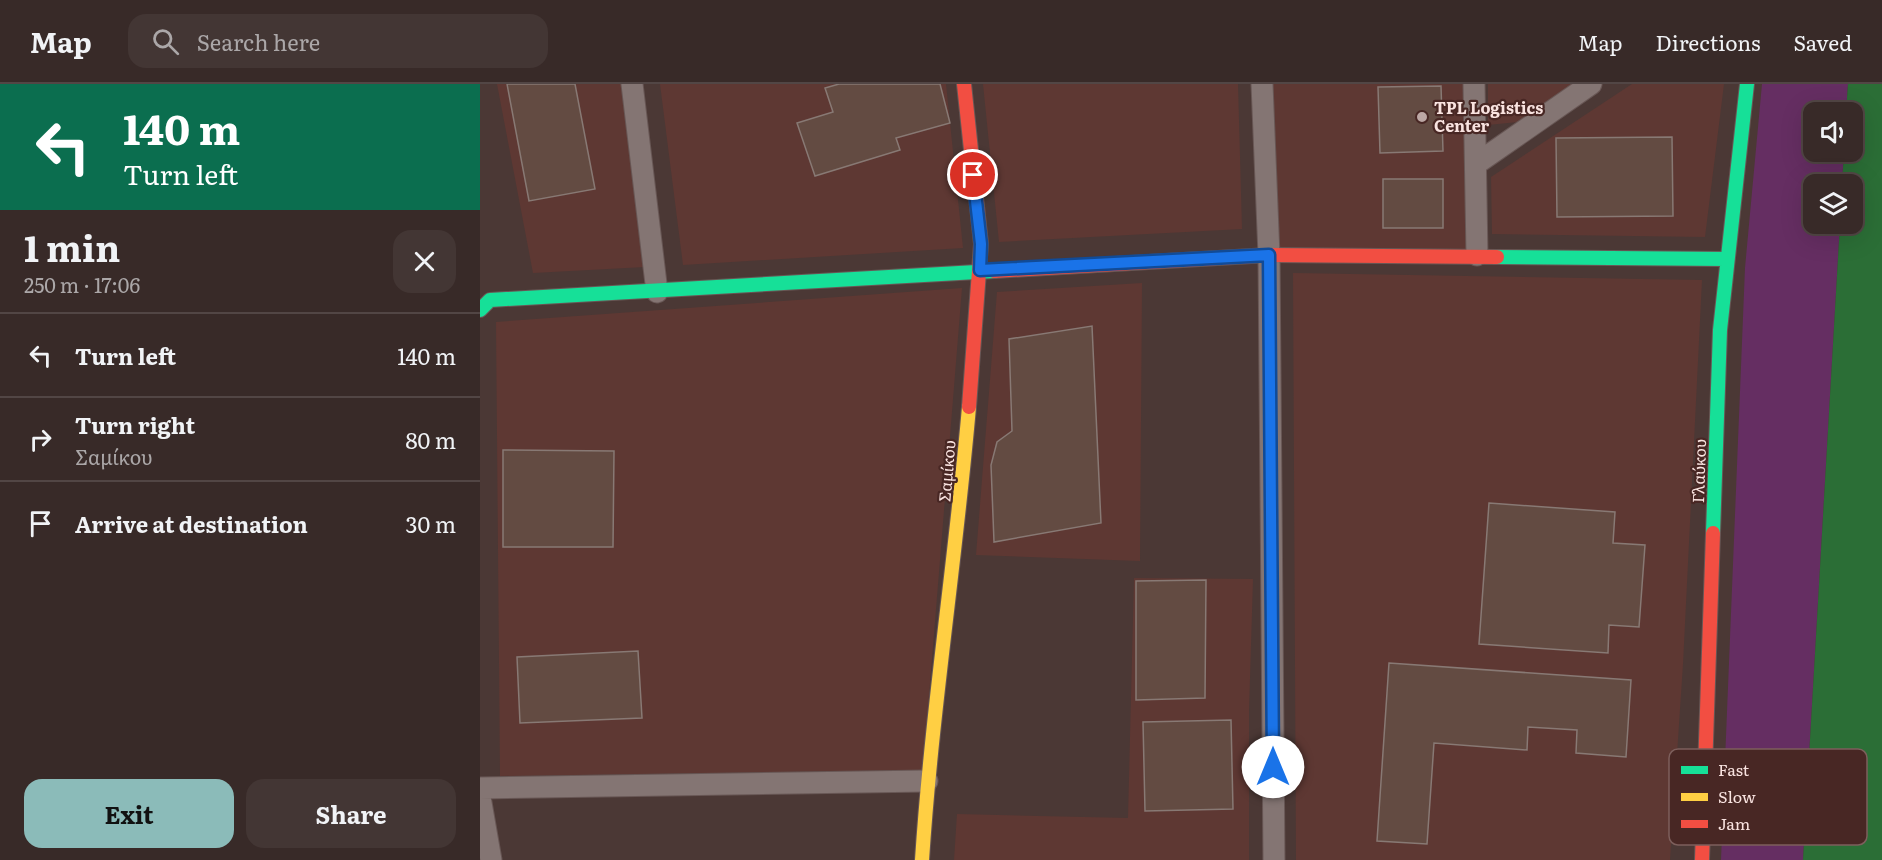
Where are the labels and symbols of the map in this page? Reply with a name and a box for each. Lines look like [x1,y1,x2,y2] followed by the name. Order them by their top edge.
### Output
[1434,95,1543,137] place label: TPL Logistics Center
[1415,110,1429,124] marker: TPL Logistics Center
[947,149,998,200] pin
[931,439,961,503] street label: Σαμίκου
[1685,439,1711,503] street label: Γλαύκου
[1241,735,1305,799] position arrow
[1669,749,1867,845] legend
[1718,757,1750,781] text: Fast
[1718,784,1756,808] text: Slow
[1718,811,1751,835] text: Jam

